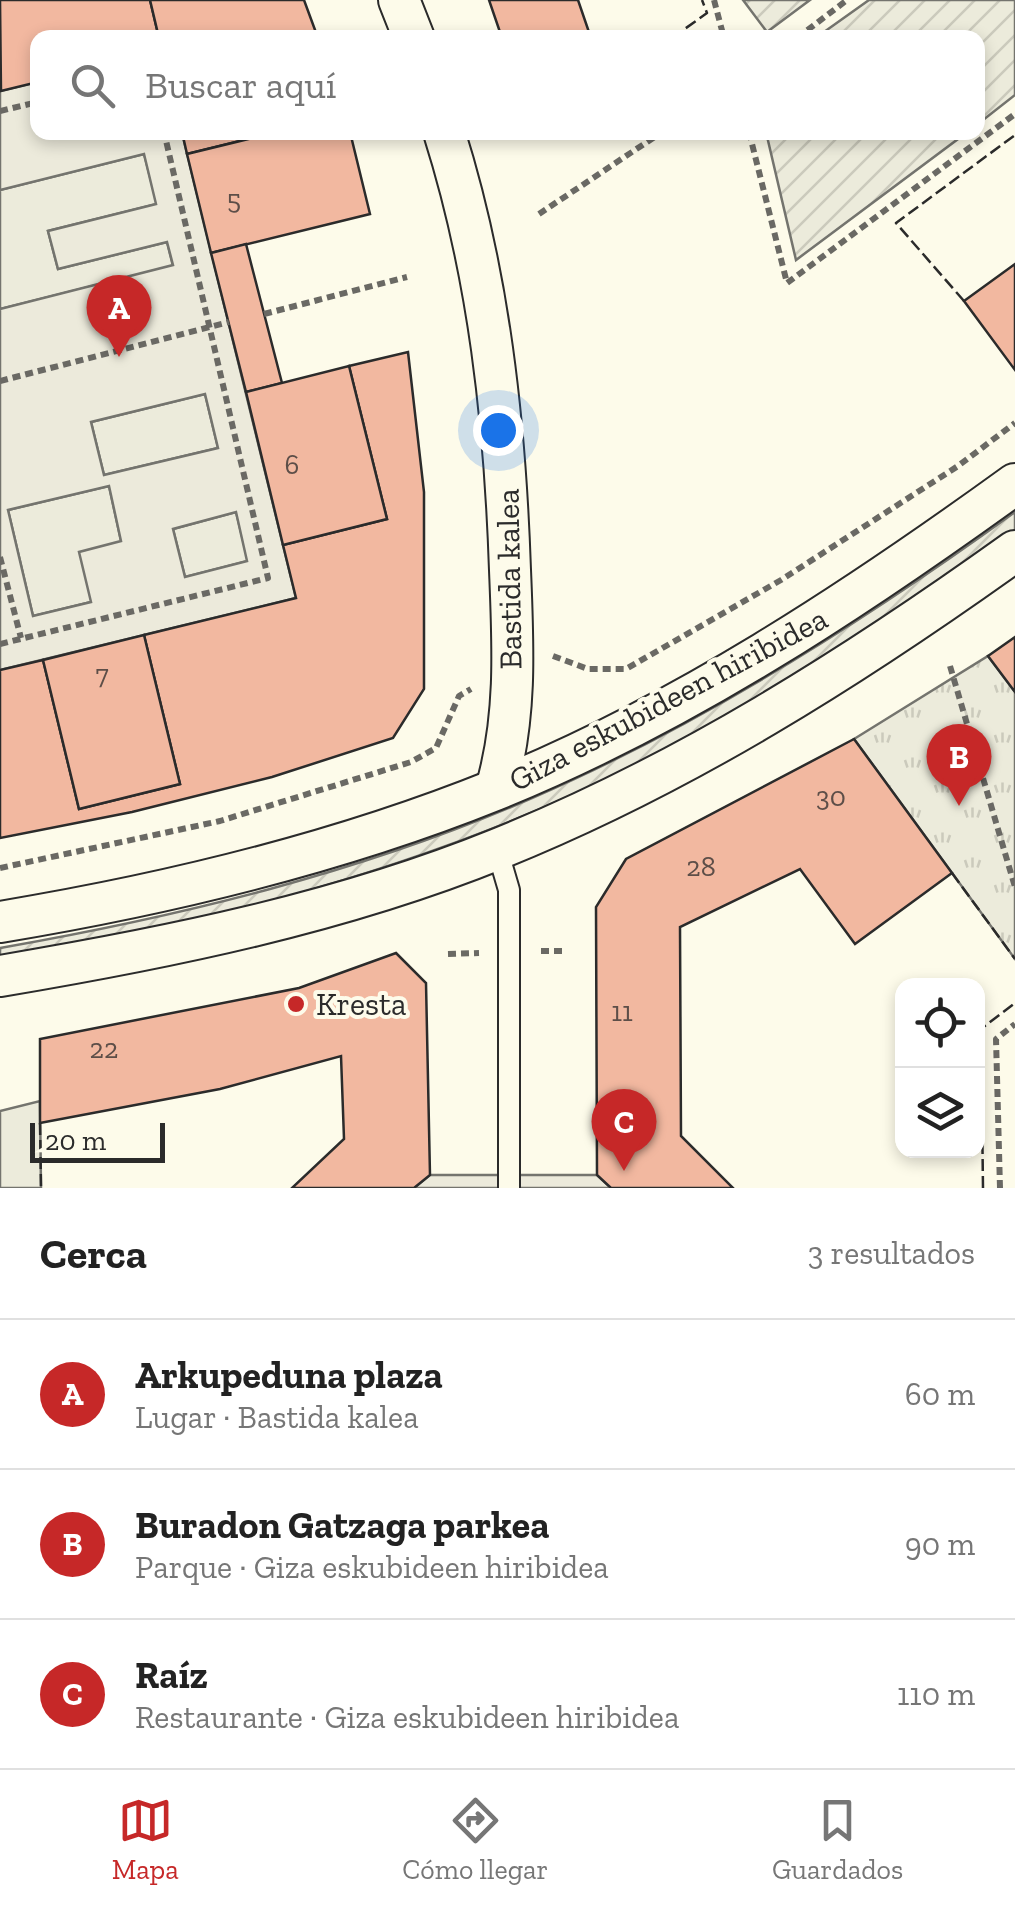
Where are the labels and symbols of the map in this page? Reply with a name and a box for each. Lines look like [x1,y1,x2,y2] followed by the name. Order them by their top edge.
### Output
[227,183,241,216] house number: 5
[86,274,152,357] pin: A
[473,405,524,456] your location
[285,448,299,481] house number: 6
[488,488,530,670] street label: Bastida kalea
[502,599,834,799] street label: Giza eskubideen hiribidea
[95,658,109,691] house number: 7
[926,724,992,806] pin: B
[816,780,846,813] house number: 30
[686,850,716,883] house number: 28
[316,985,406,1023] place label: Kresta
[285,993,307,1015] marker: Kresta
[611,995,633,1028] house number: 11
[90,1032,118,1065] house number: 22
[592,1088,656,1171] pin: C
[30,1118,165,1162] scale bar

